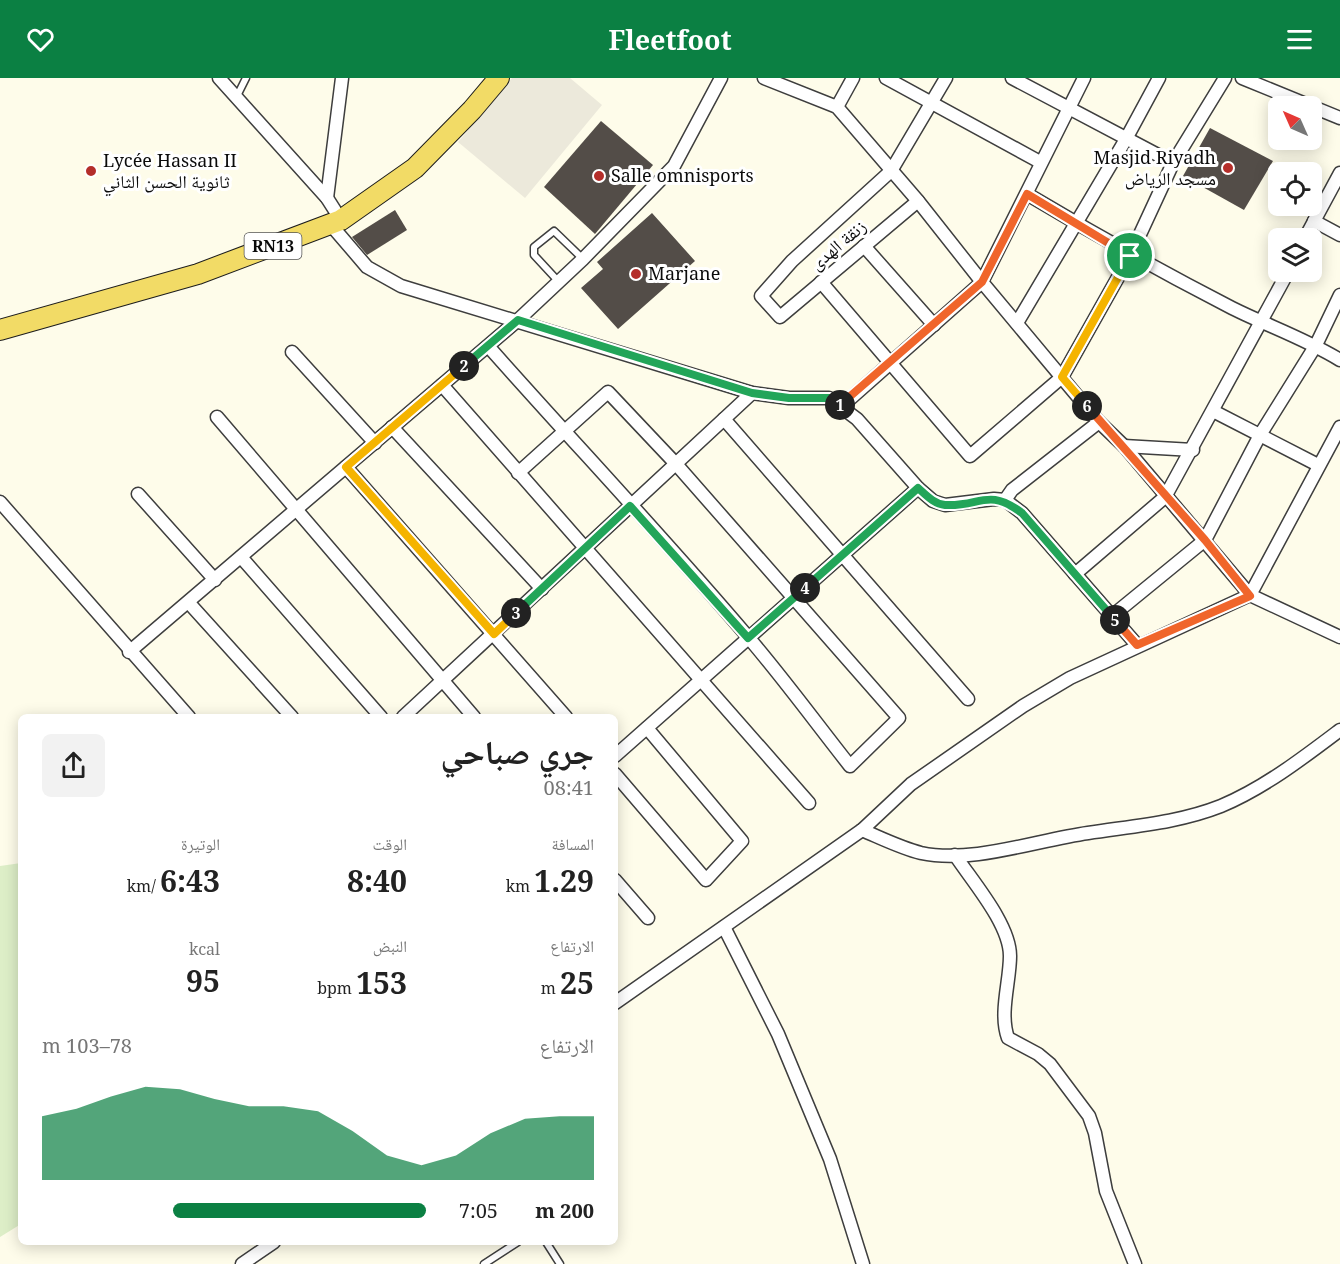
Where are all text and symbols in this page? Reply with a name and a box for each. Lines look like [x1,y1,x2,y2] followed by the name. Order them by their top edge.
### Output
[608,21,732,58] text: Fleetfoot
[24,23,57,56] icon: heart
[1283,23,1316,56] icon: menu
[1268,96,1322,150] north arrow
[1268,96,1322,282] map controls
[1094,145,1216,190] place label: Masjid Riyadh مسجد الرياض
[103,148,237,197] place label: Lycée Hassan II ثانوية الحسن الثاني
[1221,161,1235,175] marker: Masjid Riyadh مسجد الرياض
[1268,162,1322,216] button: locate
[611,163,754,187] place label: Salle omnisports
[84,164,98,178] marker: Lycée Hassan II ثانوية الحسن الثاني
[592,169,606,183] marker: Salle omnisports
[804,214,871,275] street label: زنقة الهدى
[1268,228,1322,282] button: layers
[1104,230,1155,281] pin
[244,233,302,259] road number: RN13
[1113,239,1146,272] icon: arrive
[648,261,720,285] place label: Marjane
[629,267,643,281] marker: Marjane
[449,351,479,381] pin: 2
[459,355,469,377] text: 2
[825,390,855,420] pin: 1
[1072,391,1102,421] pin: 6
[835,394,845,416] text: 1
[1082,395,1092,417] text: 6
[790,573,820,603] pin: 4
[800,577,810,599] text: 4
[501,598,531,628] pin: 3
[511,602,521,624] text: 3
[1100,605,1130,635] pin: 5
[1110,609,1120,631] text: 5
[440,729,594,774] text: جري صباحي
[42,734,105,797] button: share
[544,774,594,801] text: 08:41
[181,833,220,855] text: الوتيرة
[373,833,407,855] text: الوقت
[552,833,594,855] text: المسافة
[160,860,220,901] text: 6:43
[347,860,407,901] text: 8:40
[534,860,594,901] text: 1.29
[127,875,160,897] text: /km
[506,875,534,897] text: km
[373,935,407,957] text: النبض
[550,935,594,957] text: الارتفاع
[189,938,220,960] text: kcal
[186,960,220,1001] text: 95
[356,962,407,1003] text: 153
[560,962,594,1003] text: 25
[317,977,356,999] text: bpm
[541,977,560,999] text: m
[42,1032,132,1059] text: 78–103 m
[539,1032,594,1059] text: الارتفاع
[459,1197,498,1224] text: 7:05
[535,1197,594,1224] text: 200 m

